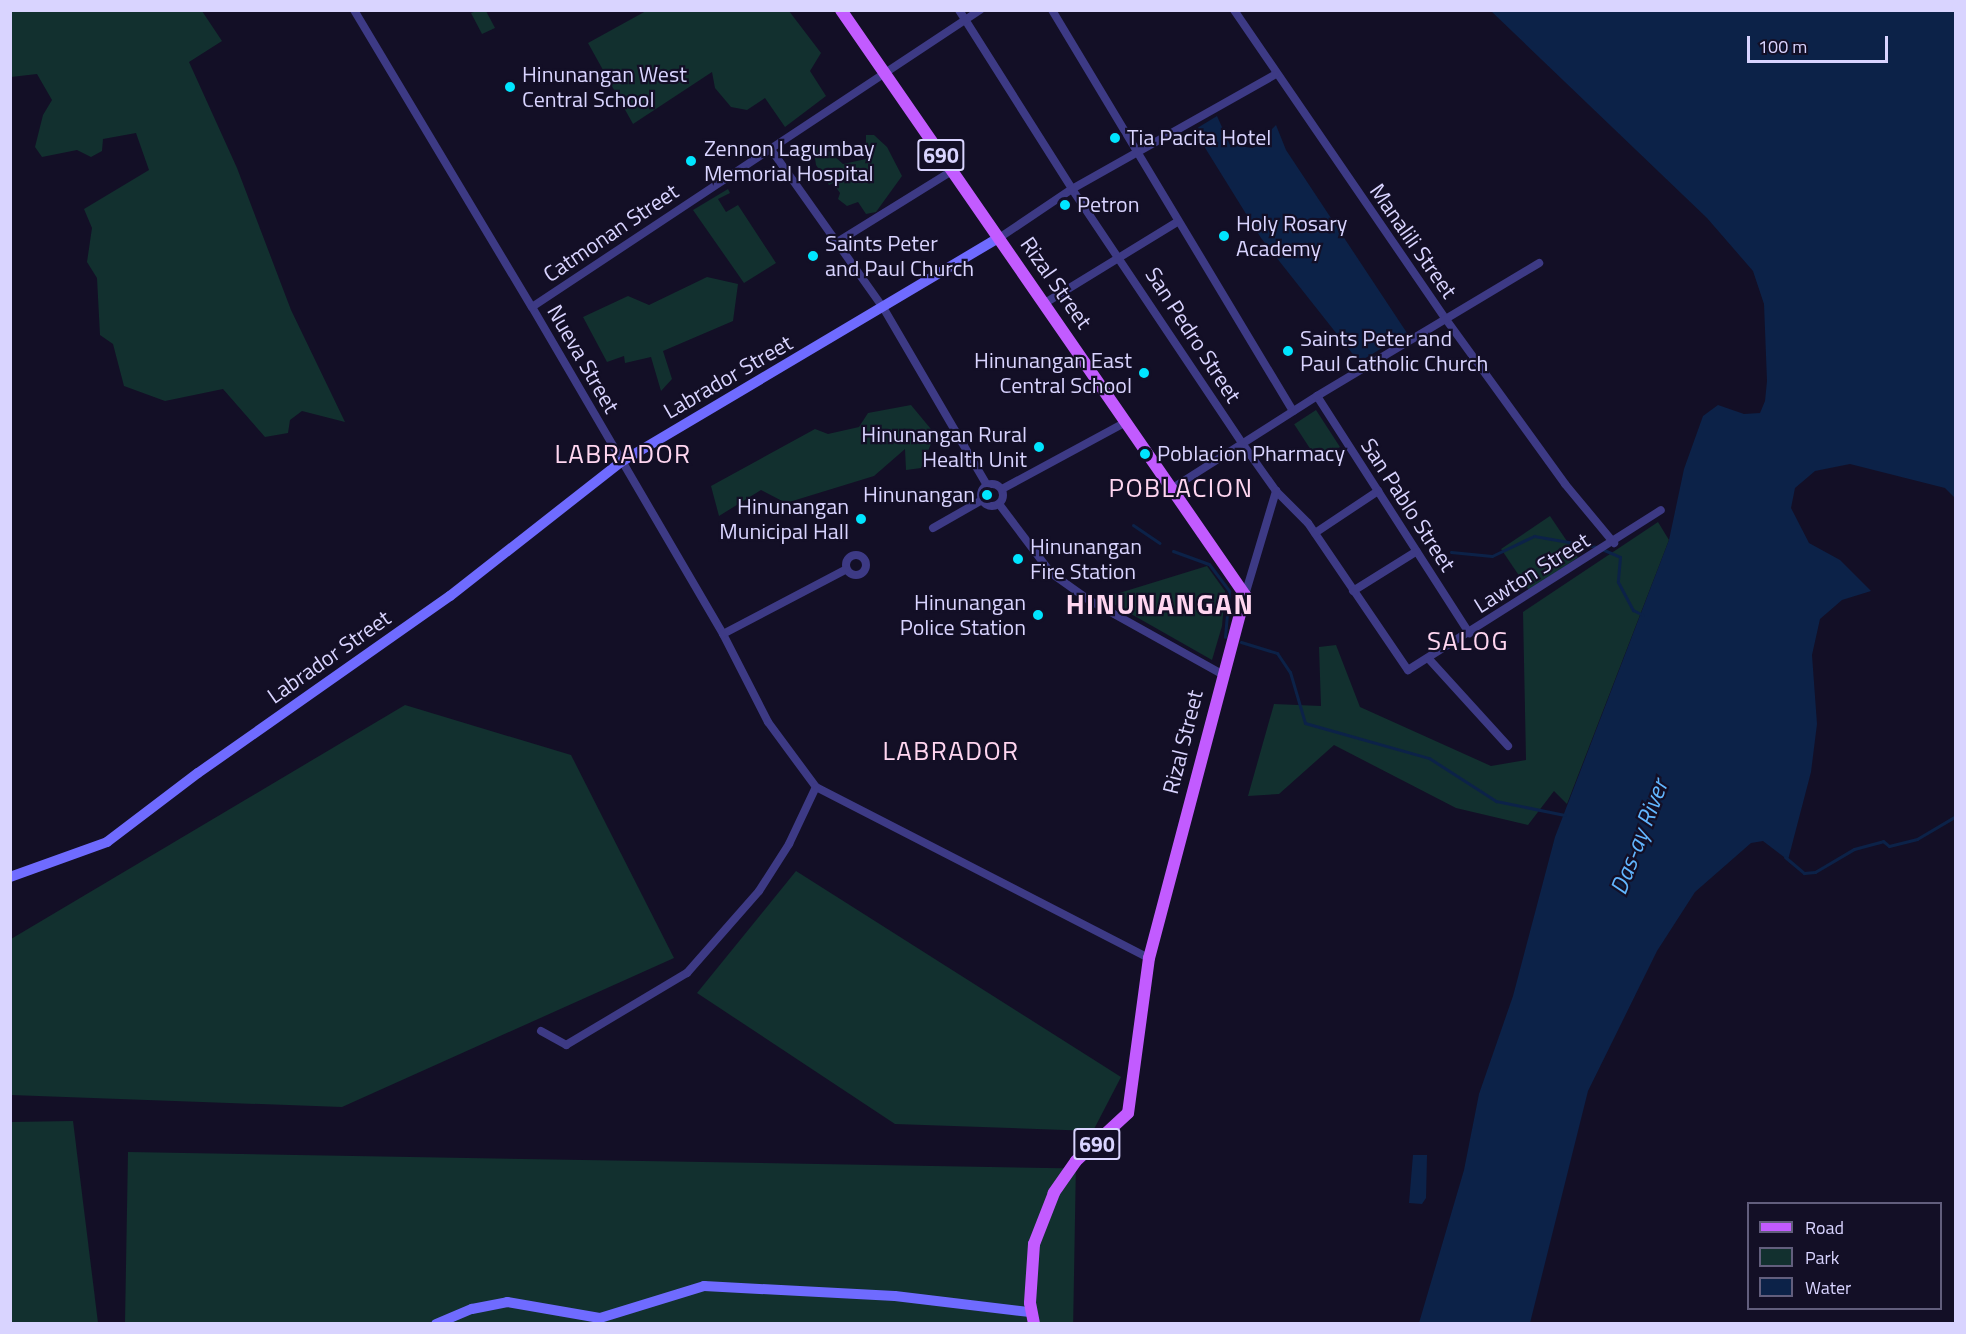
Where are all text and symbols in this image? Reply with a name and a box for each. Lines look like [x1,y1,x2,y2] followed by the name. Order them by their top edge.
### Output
[1750,24,1891,62] scale bar
[1758,33,1807,60] text: 100 m
[522,61,687,112] place label: Hinunangan West Central School
[503,80,517,94] marker: Hinunangan West Central School
[1127,125,1271,151] place label: Tia Pacita Hotel
[1108,131,1122,145] marker: Tia Pacita Hotel
[704,135,875,186] place label: Zennon Lagumbay Memorial Hospital
[917,137,965,173] road number: 690
[682,152,700,170] marker: Zennon Lagumbay Memorial Hospital
[539,178,683,288] street label: Catmonan Street
[1364,179,1462,303] street label: Manalili Street
[1077,192,1140,218] place label: Petron
[1058,198,1072,212] marker: Petron
[1236,210,1347,262] place label: Holy Rosary Academy
[1217,229,1231,243] marker: Holy Rosary Academy
[825,230,974,282] place label: Saints Peter and Paul Church
[1015,232,1097,334] street label: Rizal Street
[806,249,820,263] marker: Saints Peter and Paul Church
[1139,262,1247,408] street label: San Pedro Street
[541,300,625,418] street label: Nueva Street
[1300,325,1488,376] place label: Saints Peter and Paul Catholic Church
[659,330,797,424] street label: Labrador Street
[1281,344,1295,358] marker: Saints Peter and Paul Catholic Church
[974,347,1132,398] place label: Hinunangan East Central School
[1137,366,1151,380] marker: Hinunangan East Central School
[861,421,1027,472] place label: Hinunangan Rural Health Unit
[1355,433,1461,577] street label: San Pablo Street
[554,438,692,470] district label: LABRADOR
[1032,440,1046,454] marker: Hinunangan Rural Health Unit
[1157,441,1345,467] place label: Poblacion Pharmacy
[1138,447,1152,461] marker: Poblacion Pharmacy
[1108,472,1254,504] district label: POBLACION
[863,482,975,508] place label: Hinunangan
[980,488,994,502] marker: Hinunangan
[719,493,849,544] place label: Hinunangan Municipal Hall
[854,512,868,526] marker: Hinunangan Municipal Hall
[1469,527,1595,619] street label: Lawton Street
[1030,533,1142,584] place label: Hinunangan Fire Station
[1011,552,1025,566] marker: Hinunangan Fire Station
[1066,587,1254,621] district label: HINUNANGAN
[900,589,1026,640] place label: Hinunangan Police Station
[262,605,396,709] street label: Labrador Street
[1031,608,1045,622] marker: Hinunangan Police Station
[1427,625,1509,657] district label: SALOG
[1157,687,1209,797] street label: Rizal Street
[882,735,1020,767] district label: LABRADOR
[1604,776,1674,898] water label: Das-ay River
[1073,1126,1121,1162] road number: 690
[1747,1202,1942,1310] legend
[1805,1214,1844,1241] text: Road
[1805,1244,1839,1271] text: Park
[1805,1274,1851,1301] text: Water

